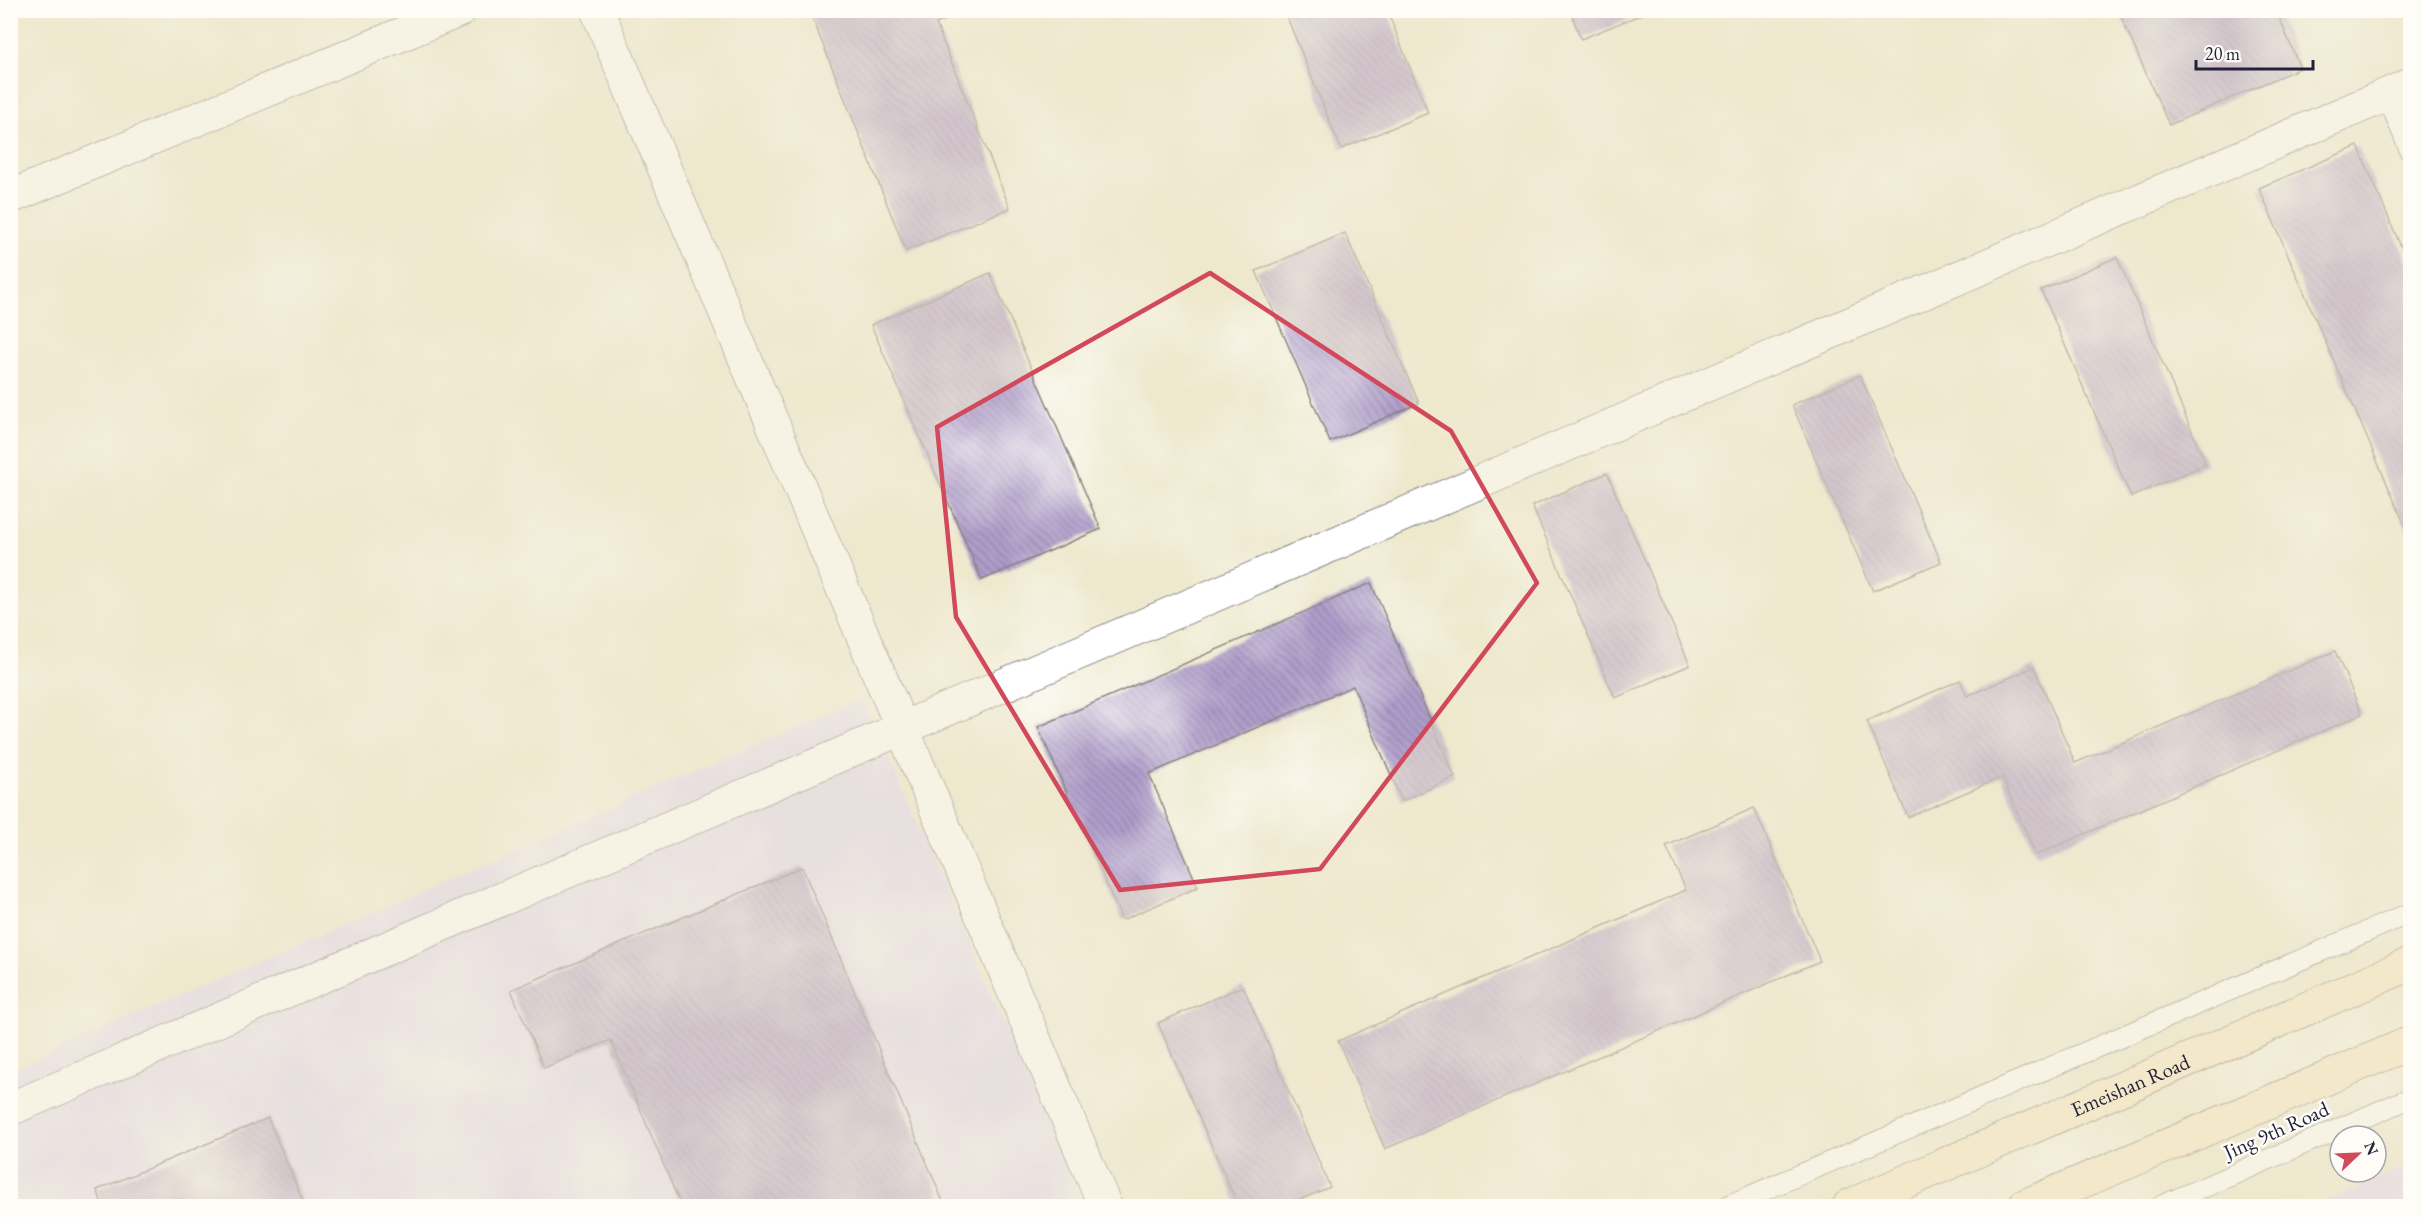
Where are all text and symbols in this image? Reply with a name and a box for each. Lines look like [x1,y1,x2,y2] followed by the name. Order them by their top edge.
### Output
[2196,33,2313,71] scale bar
[2205,42,2240,65] text: 20 m
[2066,1047,2194,1122] street label: Emeishan Road
[2217,1095,2333,1166] street label: Jing 9th Road
[2328,1124,2388,1184] north arrow
[2359,1138,2384,1158] text: N

